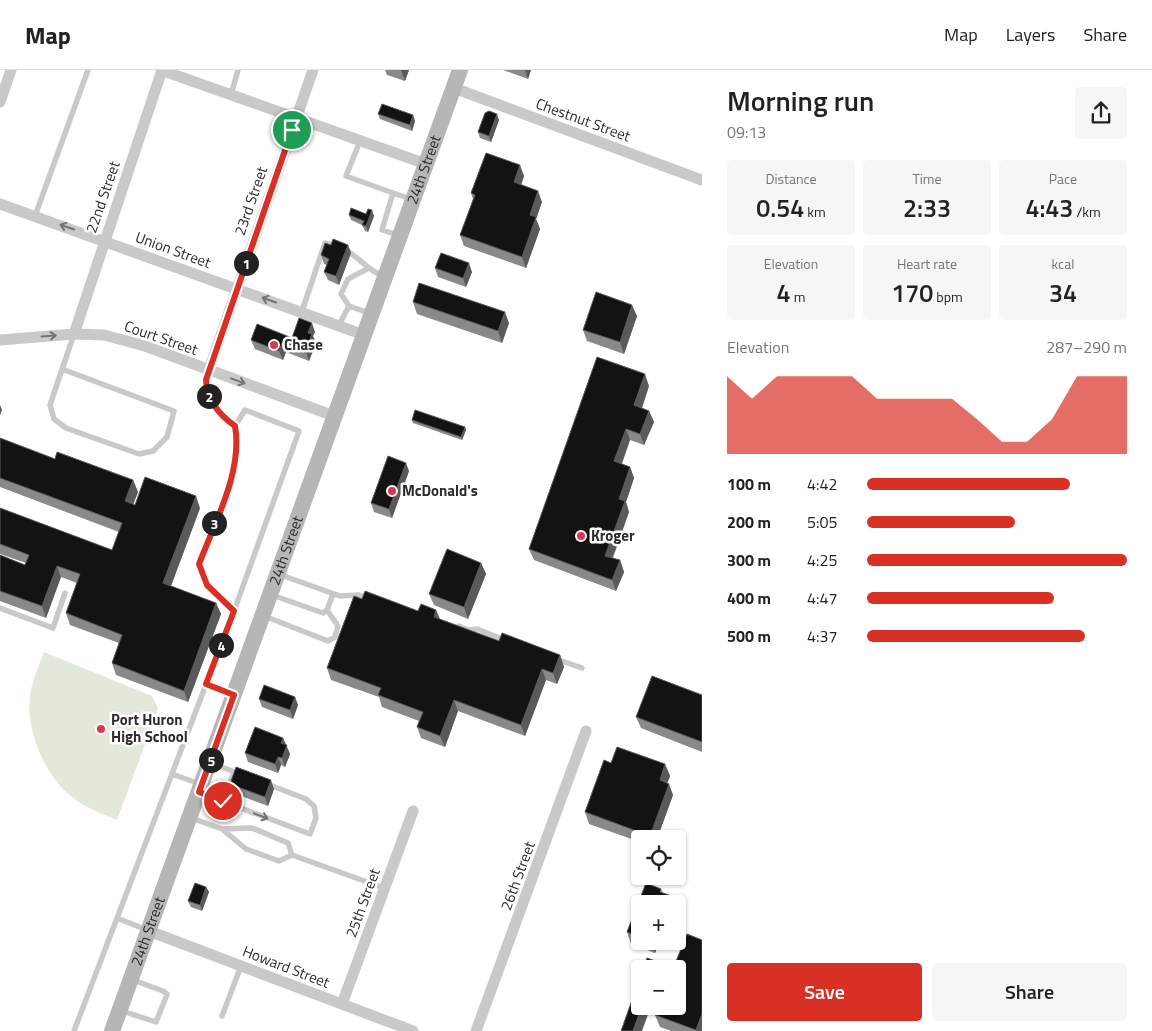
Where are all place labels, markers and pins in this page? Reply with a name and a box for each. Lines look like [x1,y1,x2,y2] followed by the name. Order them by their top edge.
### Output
[271,109,313,151] pin
[234,250,258,276] pin: 1
[284,333,323,356] place label: Chase
[268,339,280,351] marker: Chase
[196,384,222,408] pin: 2
[402,479,478,502] place label: McDonald's
[386,485,398,497] marker: McDonald's
[202,510,226,536] pin: 3
[591,524,635,547] place label: Kroger
[575,530,587,542] marker: Kroger
[208,632,234,658] pin: 4
[111,708,188,748] place label: Port Huron High School
[95,723,107,735] marker: Port Huron High School
[198,748,224,772] pin: 5
[202,780,244,822] pin

